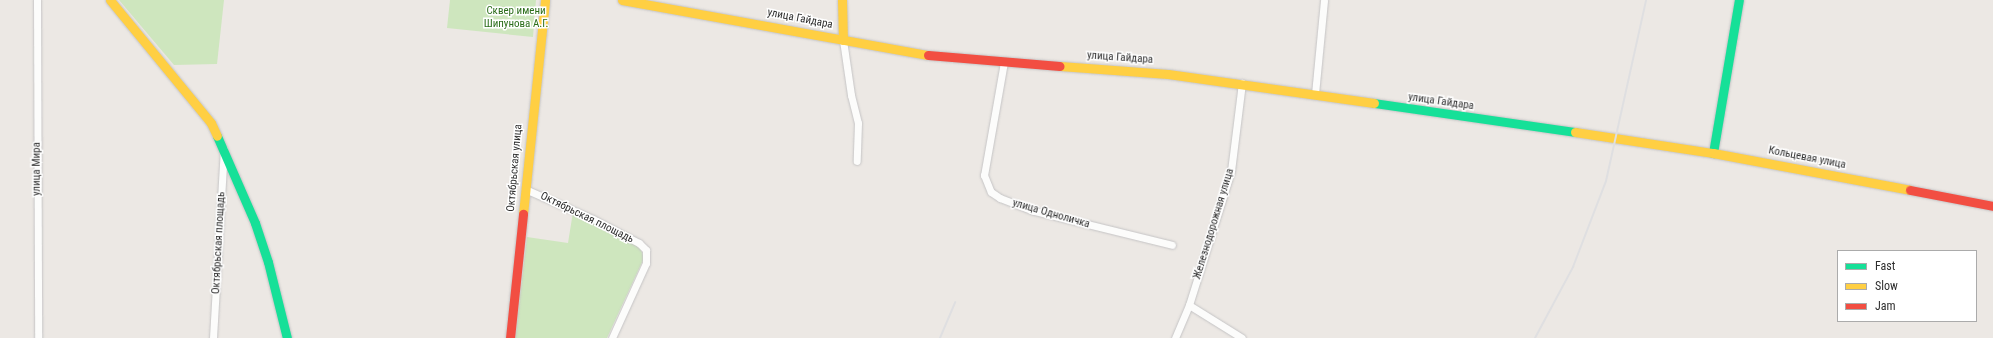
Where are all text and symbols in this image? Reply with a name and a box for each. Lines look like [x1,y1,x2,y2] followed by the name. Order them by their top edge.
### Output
[484,5,548,31] park label: Сквер имени Шипунова А.Г.
[766,6,834,32] street label: улица Гайдара
[1087,49,1153,67] street label: улица Гайдара
[1407,91,1475,113] street label: улица Гайдара
[505,124,525,212] street label: Октябрьская улица
[30,142,44,196] street label: улица Мира
[1767,144,1847,172] street label: Кольцевая улица
[1191,167,1237,281] street label: Железнодорожная улица
[538,190,636,246] street label: Октябрьская площадь
[210,192,228,294] street label: Октябрьская площадь
[1011,197,1091,231] street label: улица Одноличка
[1837,250,1977,322] legend
[1875,259,1895,273] text: Fast
[1875,279,1898,293] text: Slow
[1875,299,1896,313] text: Jam

